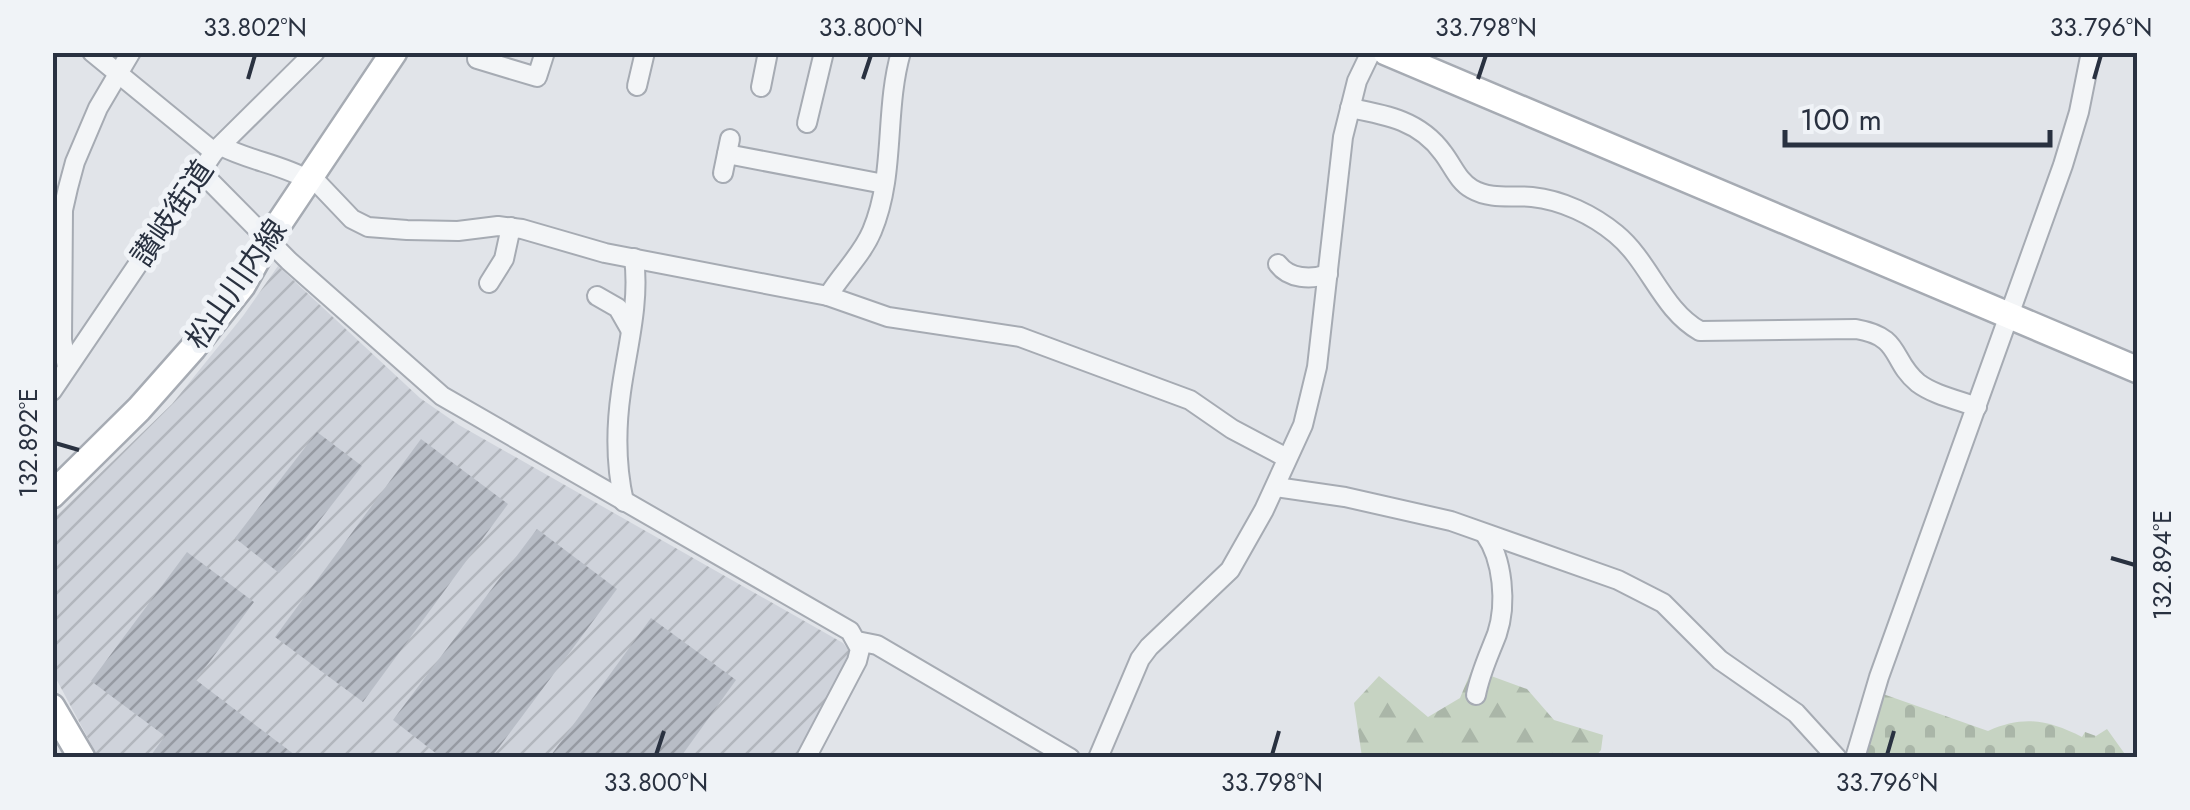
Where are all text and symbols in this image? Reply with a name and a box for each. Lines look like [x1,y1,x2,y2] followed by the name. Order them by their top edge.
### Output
[203,9,307,45] text: 33.802°N
[819,9,923,45] text: 33.800°N
[1435,9,1537,45] text: 33.798°N
[2050,9,2152,45] text: 33.796°N
[1785,85,2050,147] scale bar
[1800,98,1882,141] text: 100 m
[121,151,223,275] street label: 讃岐街道
[175,210,297,358] street label: 松山川内線
[10,388,46,498] text: 132.892°E
[2144,510,2180,620] text: 132.894°E
[604,764,708,800] text: 33.800°N
[1221,764,1323,800] text: 33.798°N
[1836,764,1938,800] text: 33.796°N

